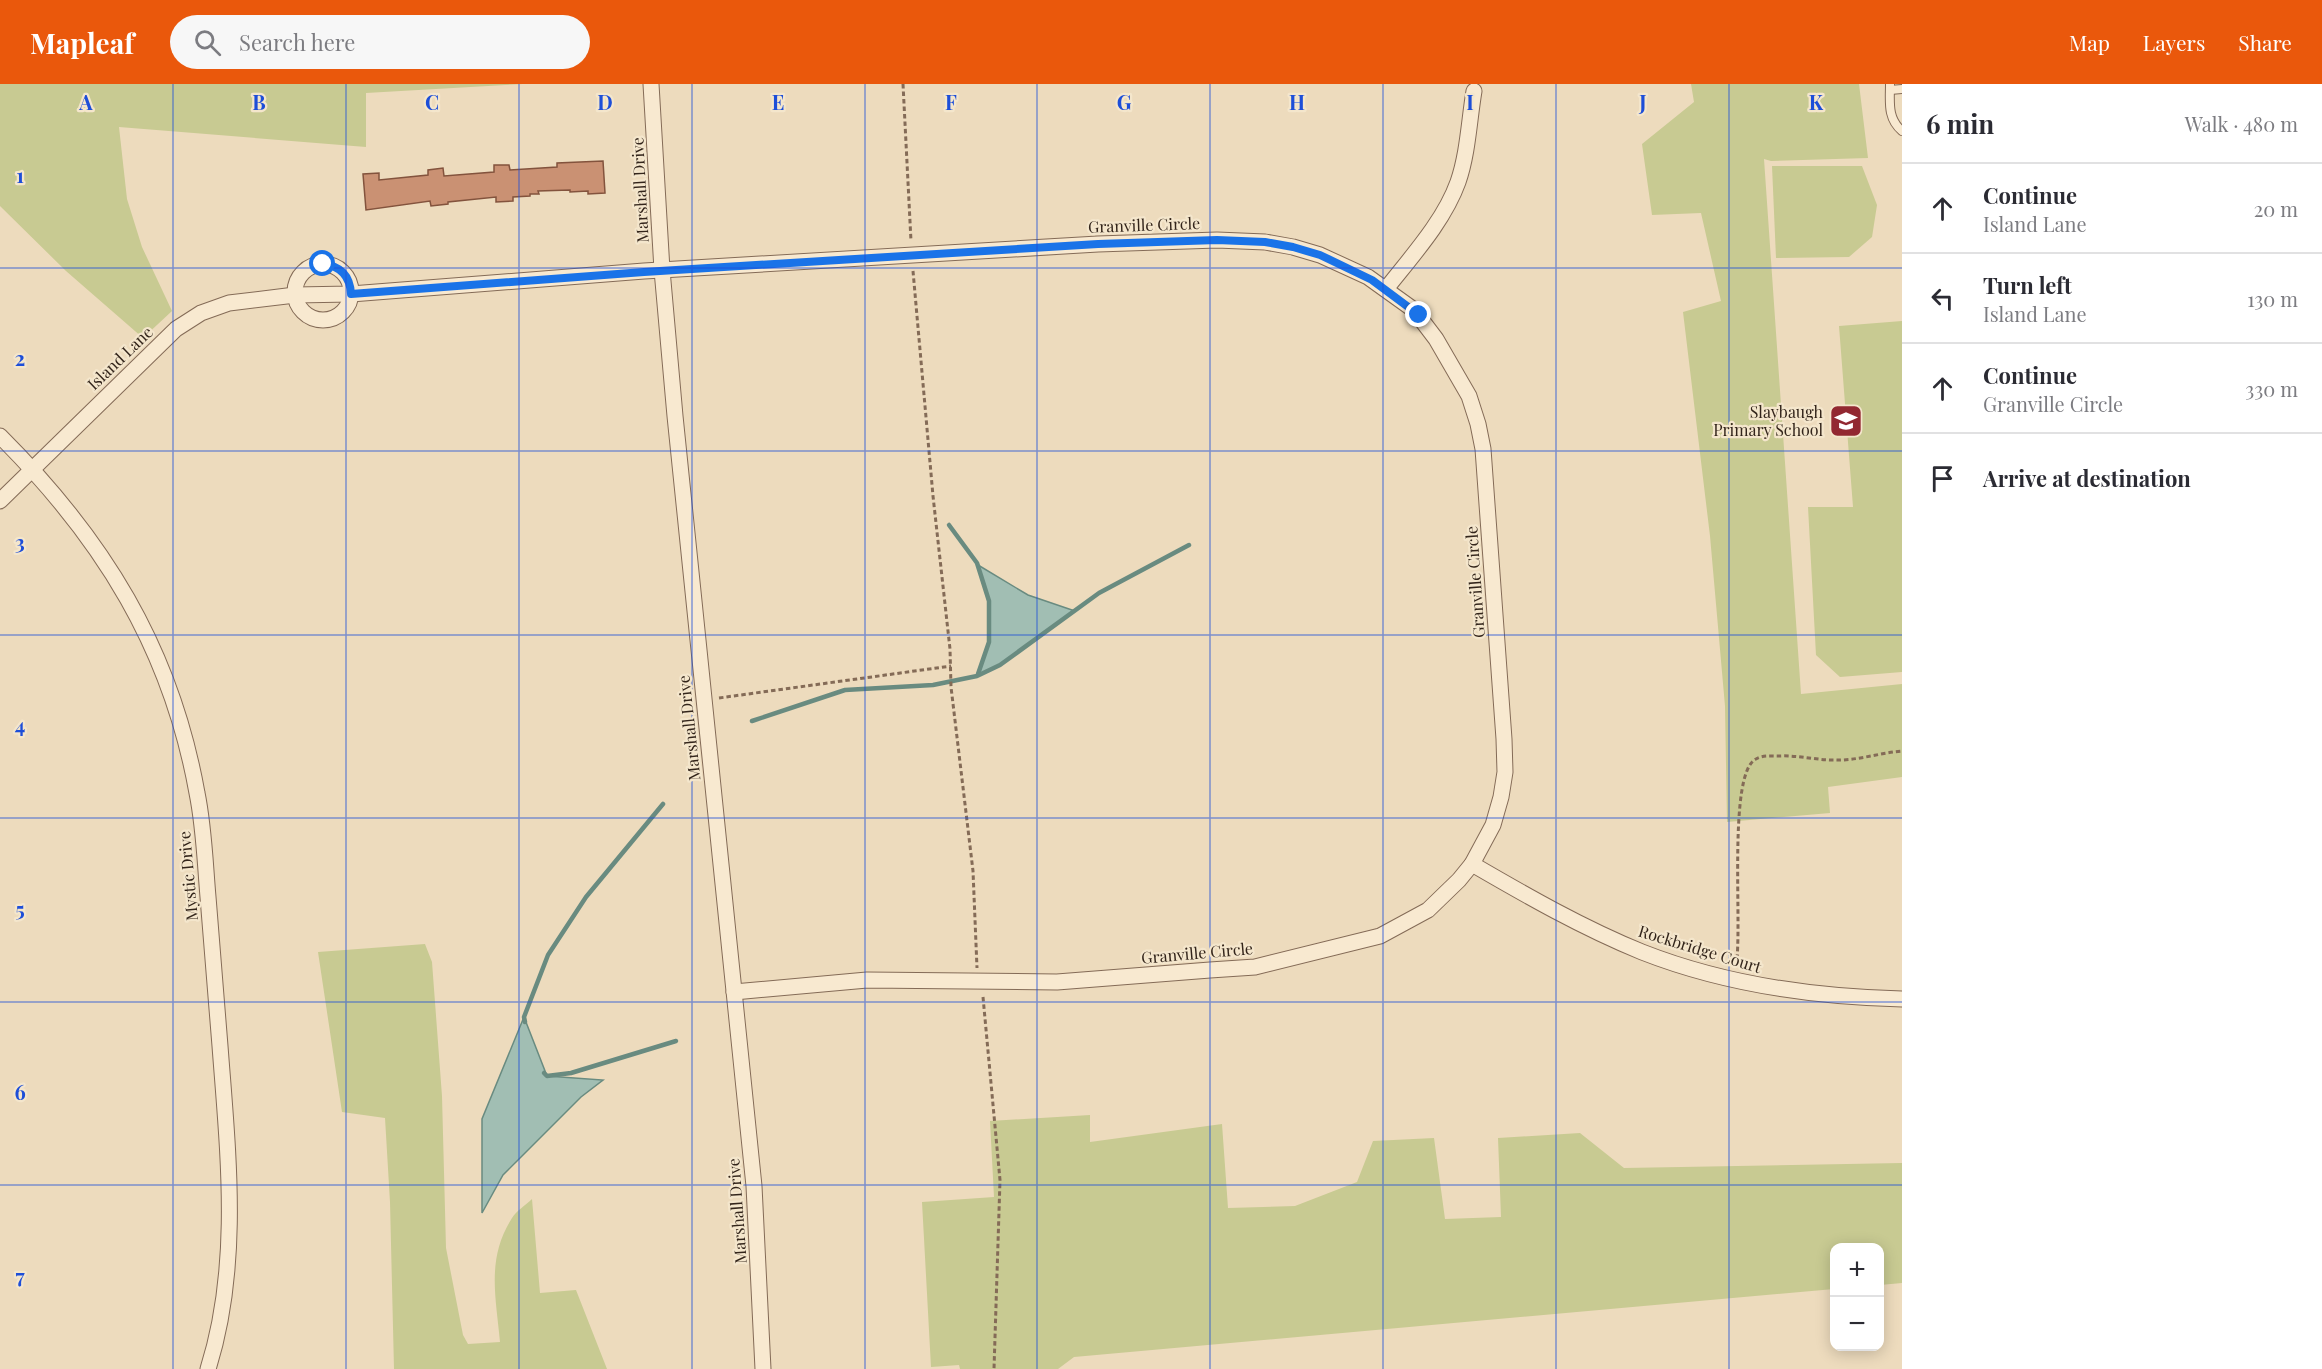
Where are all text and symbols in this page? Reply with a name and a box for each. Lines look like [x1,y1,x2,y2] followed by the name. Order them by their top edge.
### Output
[170,15,590,69] search box
[30,24,134,61] text: Mapleaf
[191,26,224,59] icon: search
[239,27,355,57] text: Search here
[2069,28,2110,56] text: Map
[2143,28,2205,56] text: Layers
[2238,28,2292,56] text: Share
[78,88,93,115] text: A
[252,88,266,115] text: B
[425,88,439,115] text: C
[597,88,613,115] text: D
[772,88,784,115] text: E
[945,88,957,115] text: F
[1117,88,1132,115] text: G
[1289,88,1305,115] text: H
[1466,88,1474,115] text: I
[1638,88,1647,115] text: J
[1809,88,1824,115] text: K
[1926,106,1994,141] text: 6 min
[2185,110,2298,137] text: Walk · 480 m
[626,137,653,243] street label: Marshall Drive
[16,161,24,188] text: 1
[1983,180,2077,210] text: Continue
[1926,192,1959,225] icon: ahead
[2254,195,2298,222] text: 20 m
[1983,210,2087,237] text: Island Lane
[1088,212,1200,237] street label: Granville Circle
[309,250,335,276] route start
[1983,270,2072,300] text: Turn left
[1926,282,1959,315] icon: left
[2247,285,2298,312] text: 130 m
[1983,300,2087,327] text: Island Lane
[1405,301,1431,327] route end
[83,321,157,394] street label: Island Lane
[15,344,25,371] text: 2
[1983,360,2077,390] text: Continue
[1926,372,1959,405] icon: ahead
[2245,375,2298,402] text: 330 m
[1983,390,2123,417] text: Granville Circle
[1713,401,1824,440] place label: Slaybaugh Primary School
[1828,403,1864,439] school or university icon: Slaybaugh Primary School
[1926,462,1959,495] icon: arrive
[1983,463,2191,493] text: Arrive at destination
[1460,525,1489,639] street label: Granville Circle
[15,528,25,555] text: 3
[673,674,704,782] street label: Marshall Drive
[15,711,25,738] text: 4
[173,830,202,922] street label: Mystic Drive
[15,895,25,922] text: 5
[1636,920,1765,977] street label: Rockbridge Court
[1140,937,1254,968] street label: Granville Circle
[14,1078,26,1105] text: 6
[722,1158,751,1265] street label: Marshall Drive
[1830,1243,1884,1351] map controls
[1830,1243,1884,1297] button: +
[15,1262,25,1289] text: 7
[1830,1297,1884,1351] button: −

